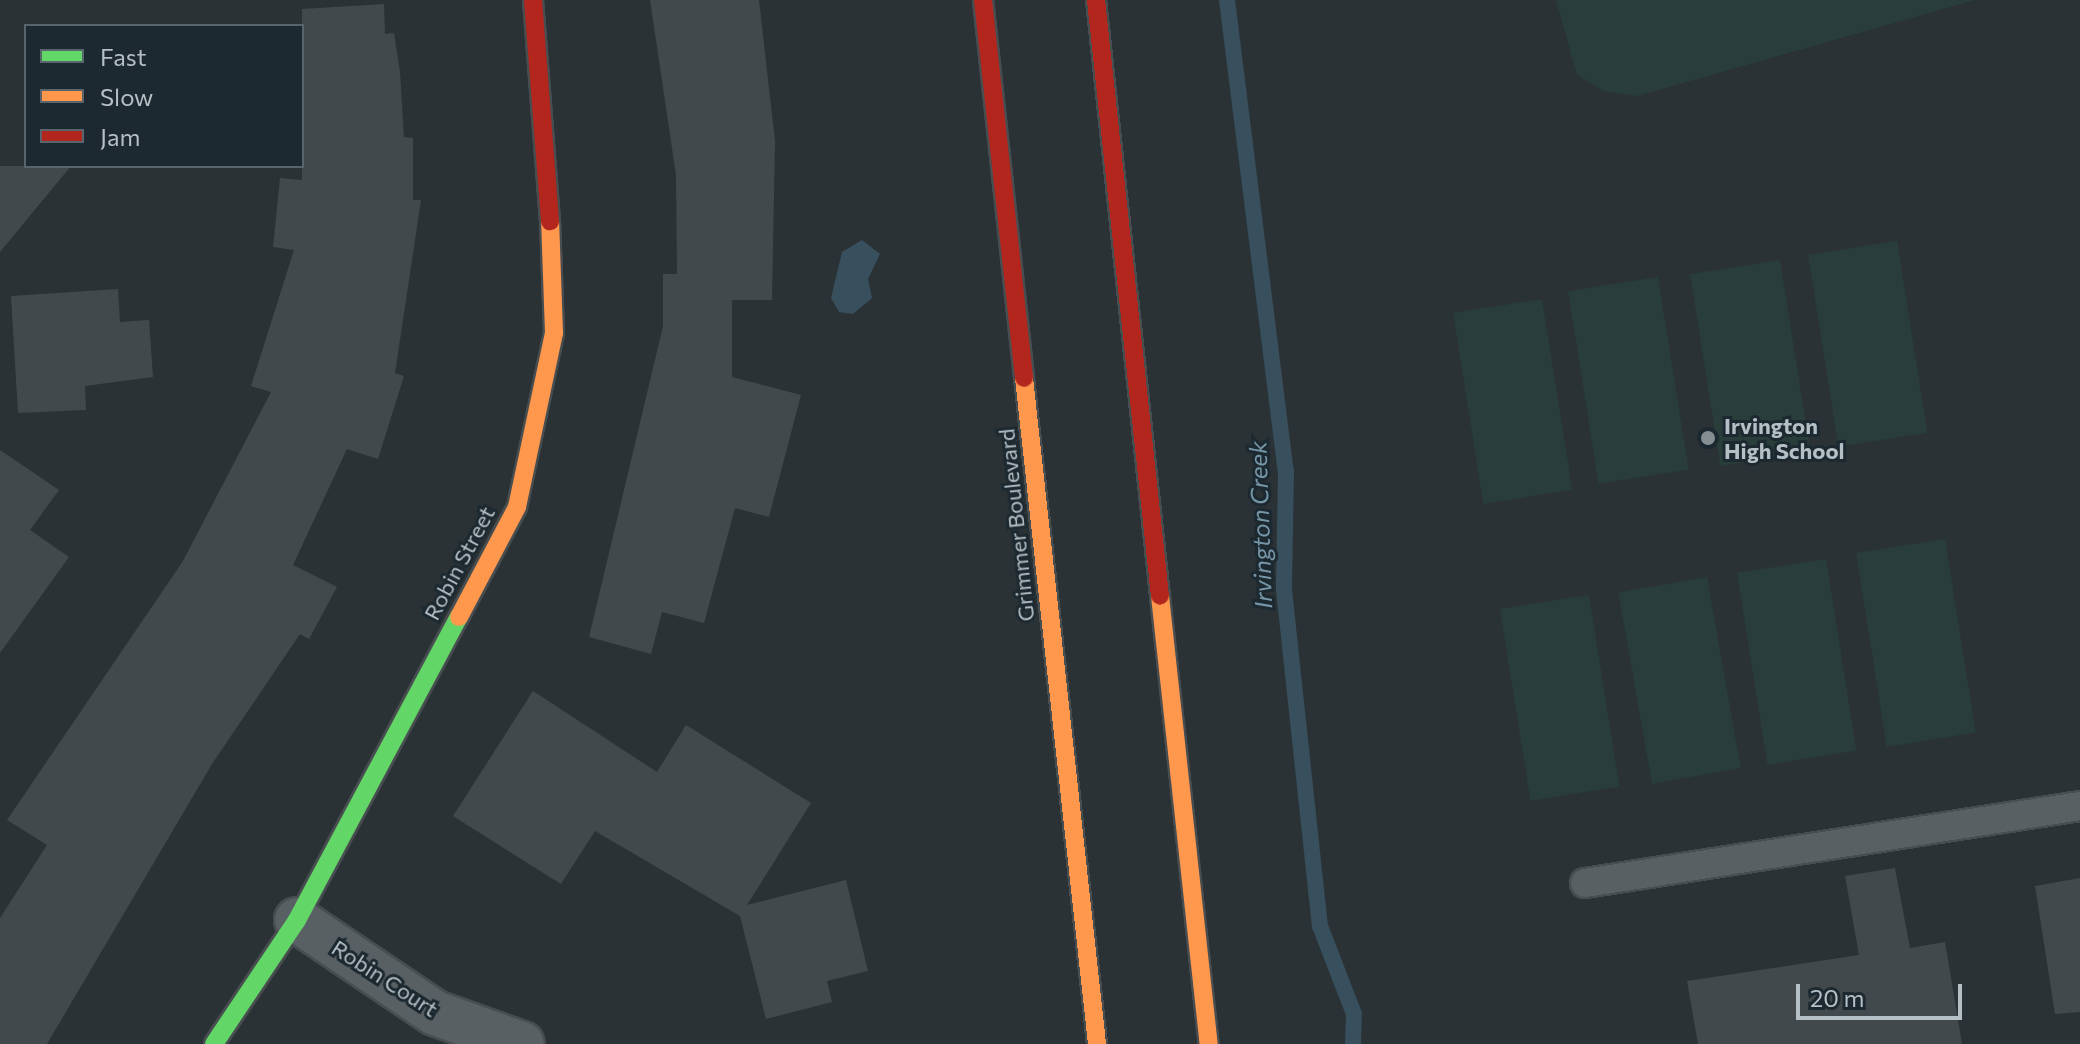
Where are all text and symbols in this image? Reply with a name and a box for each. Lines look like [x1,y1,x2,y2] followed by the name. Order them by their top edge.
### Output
[24,24,304,168] legend
[100,42,147,71] text: Fast
[100,82,153,111] text: Slow
[100,122,140,151] text: Jam
[1724,412,1845,464] place label: Irvington High School
[993,427,1039,623] street label: Grimmer Boulevard
[1699,429,1717,447] marker: Irvington High School
[1243,441,1277,609] water label: Irvington Creek
[418,502,500,624] street label: Robin Street
[327,934,443,1022] street label: Robin Court
[1800,968,1966,1018] scale bar
[1810,983,1864,1012] text: 20 m

